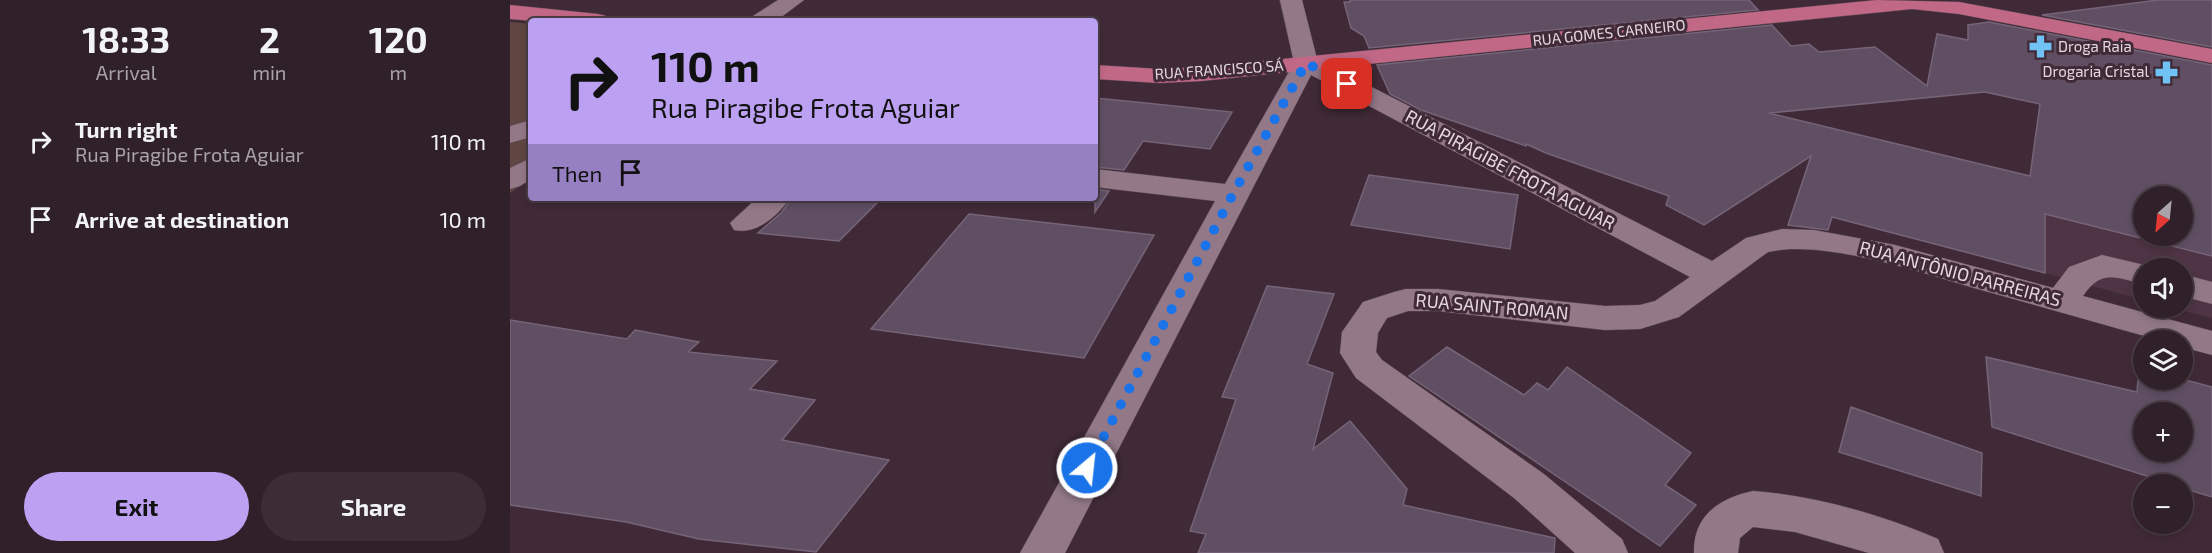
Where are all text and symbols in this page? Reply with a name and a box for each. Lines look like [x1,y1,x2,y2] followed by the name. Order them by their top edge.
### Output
[1532,15,1686,49] street label: RUA GOMES CARNEIRO
[82,17,170,60] text: 18:33
[259,17,280,60] text: 2
[369,17,428,60] text: 120
[2027,34,2053,60] pharmacy icon: Droga Raia
[2058,37,2132,55] place label: Droga Raia
[651,40,760,90] text: 110 m
[552,42,630,120] icon: right
[1154,55,1285,82] street label: RUA FRANCISCO SÁ
[1321,58,1372,109] pin
[2154,59,2180,85] pharmacy icon: Drogaria Cristal
[96,60,157,84] text: Arrival
[252,60,286,84] text: min
[389,60,407,84] text: m
[2043,62,2150,80] place label: Drogaria Cristal
[1330,67,1363,100] icon: arrive
[651,91,960,123] text: Rua Piragibe Frota Aguiar
[1402,104,1619,234] street label: RUA PIRAGIBE FROTA AGUIAR
[75,116,177,142] text: Turn right
[24,125,57,158] icon: right
[431,128,486,154] text: 110 m
[75,142,304,166] text: Rua Piragibe Frota Aguiar
[614,156,647,189] icon: arrive
[552,160,602,186] text: Then
[2133,186,2193,246] north arrow
[2133,186,2193,534] map controls
[24,203,57,236] icon: arrive
[75,206,289,232] text: Arrive at destination
[440,206,486,232] text: 10 m
[1857,236,2063,311] street label: RUA ANTÔNIO PARREIRAS
[2133,258,2193,318] button: sound
[1415,288,1569,324] street label: RUA SAINT ROMAN
[2133,330,2193,390] button: layers
[2133,402,2193,462] button: +
[1055,436,1119,500] position arrow
[24,472,249,541] button: Exit
[261,472,486,541] button: Share
[2133,474,2193,534] button: −

